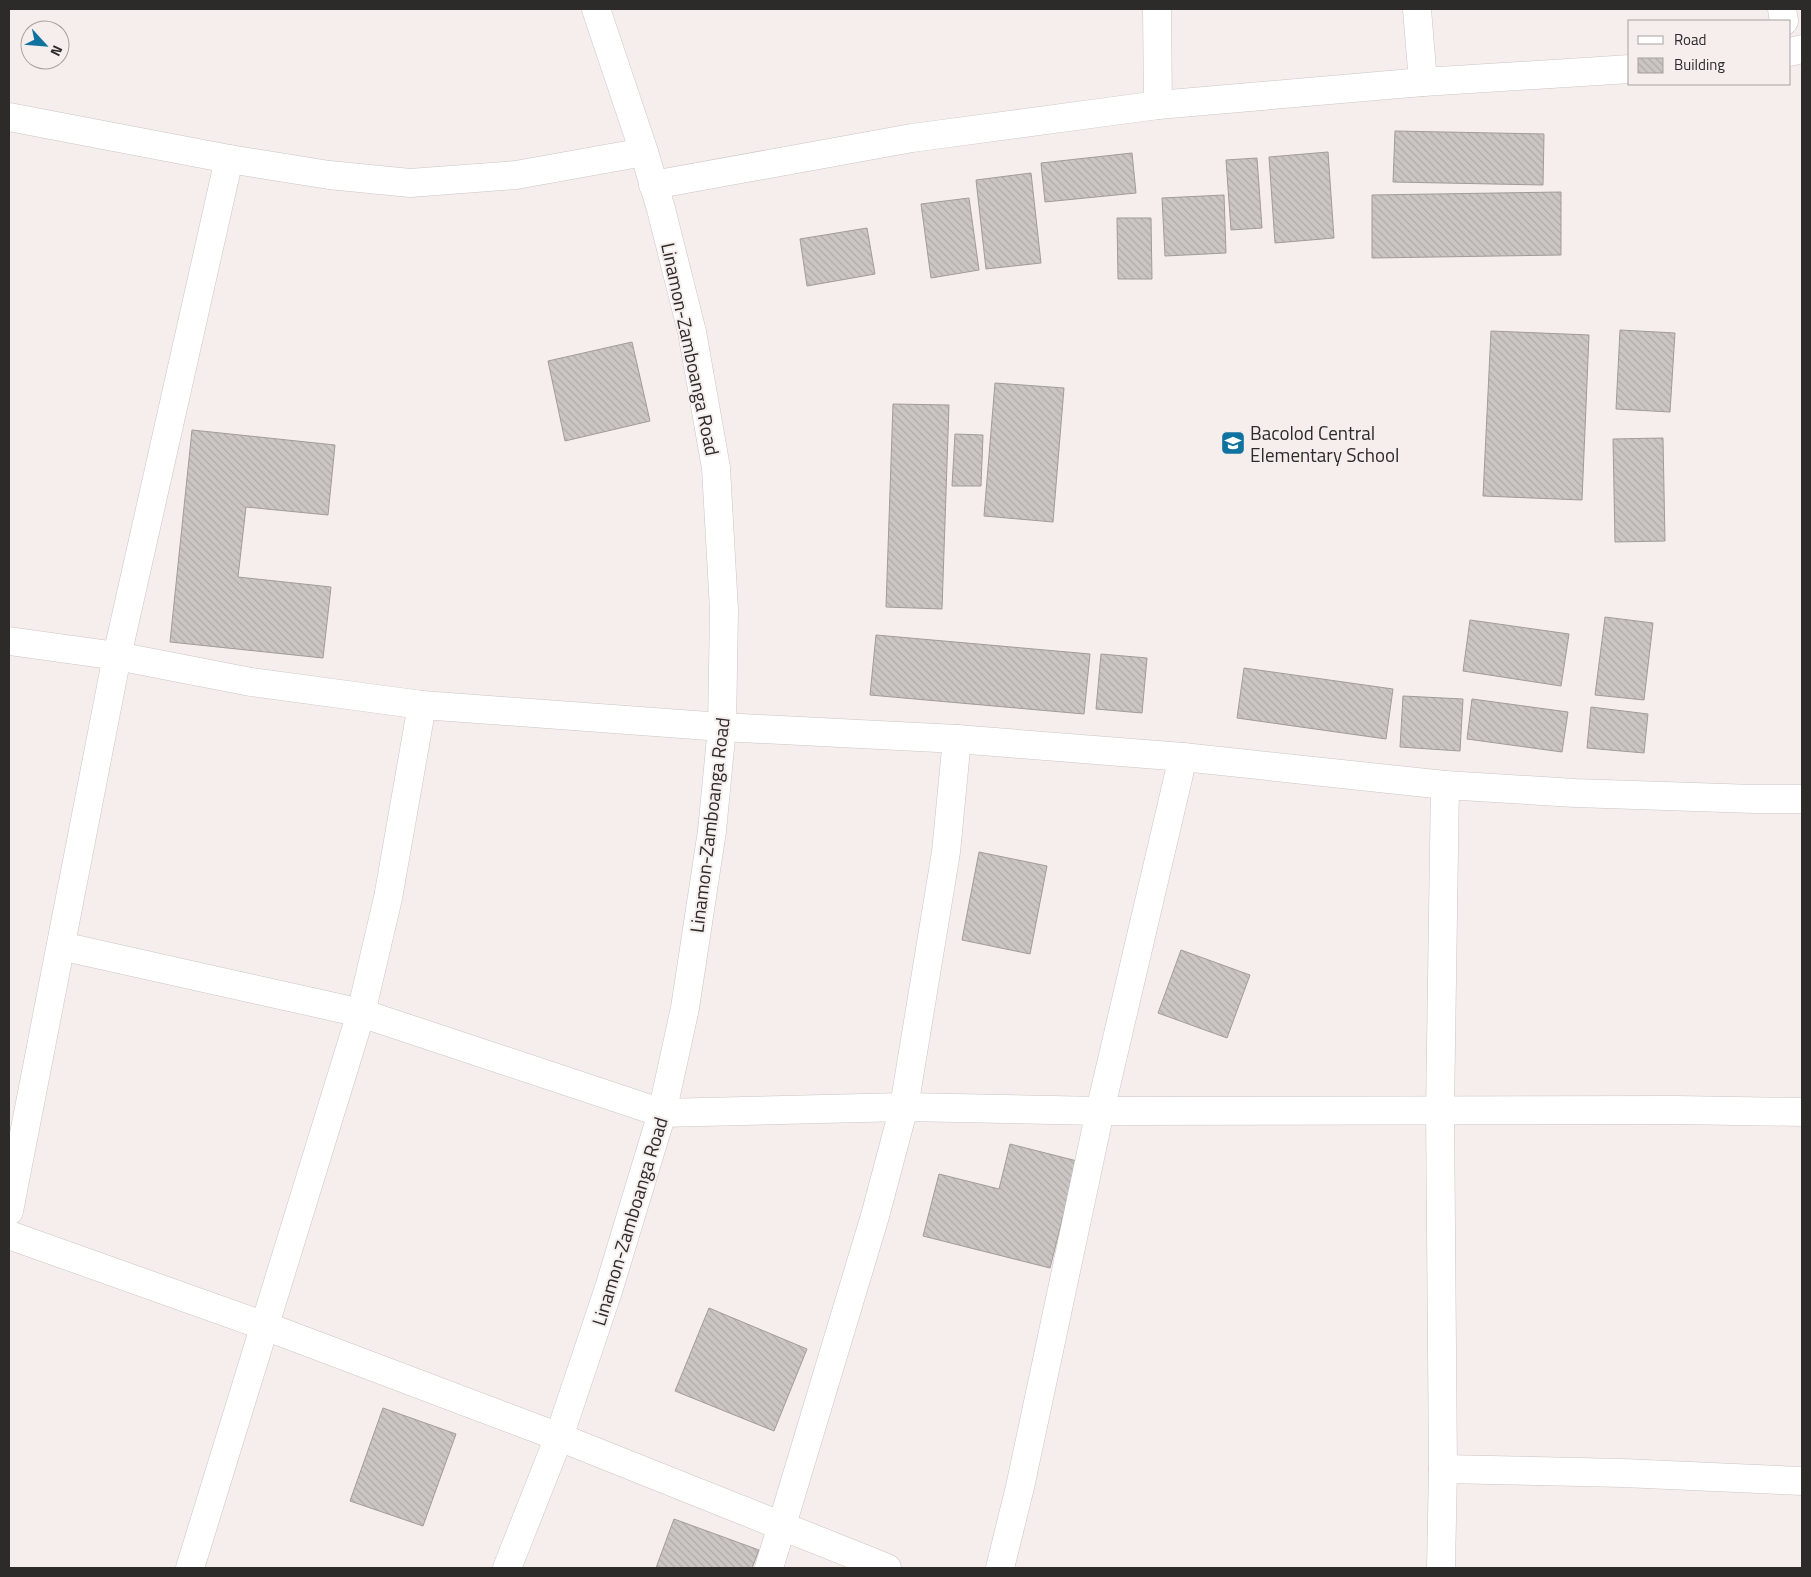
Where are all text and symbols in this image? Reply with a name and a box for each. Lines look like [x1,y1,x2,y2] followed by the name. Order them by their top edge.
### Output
[20,20,70,70] north arrow
[1628,20,1791,85] legend
[1674,28,1706,51] text: Road
[46,42,69,60] text: N
[1674,53,1725,76] text: Building
[654,240,728,458] street label: Linamon-Zamboanga Road
[1250,418,1399,469] place label: Bacolod Central Elementary School
[1220,430,1246,456] school or university icon: Bacolod Central Elementary School
[681,716,737,934] street label: Linamon-Zamboanga Road
[583,1113,675,1329] street label: Linamon-Zamboanga Road

